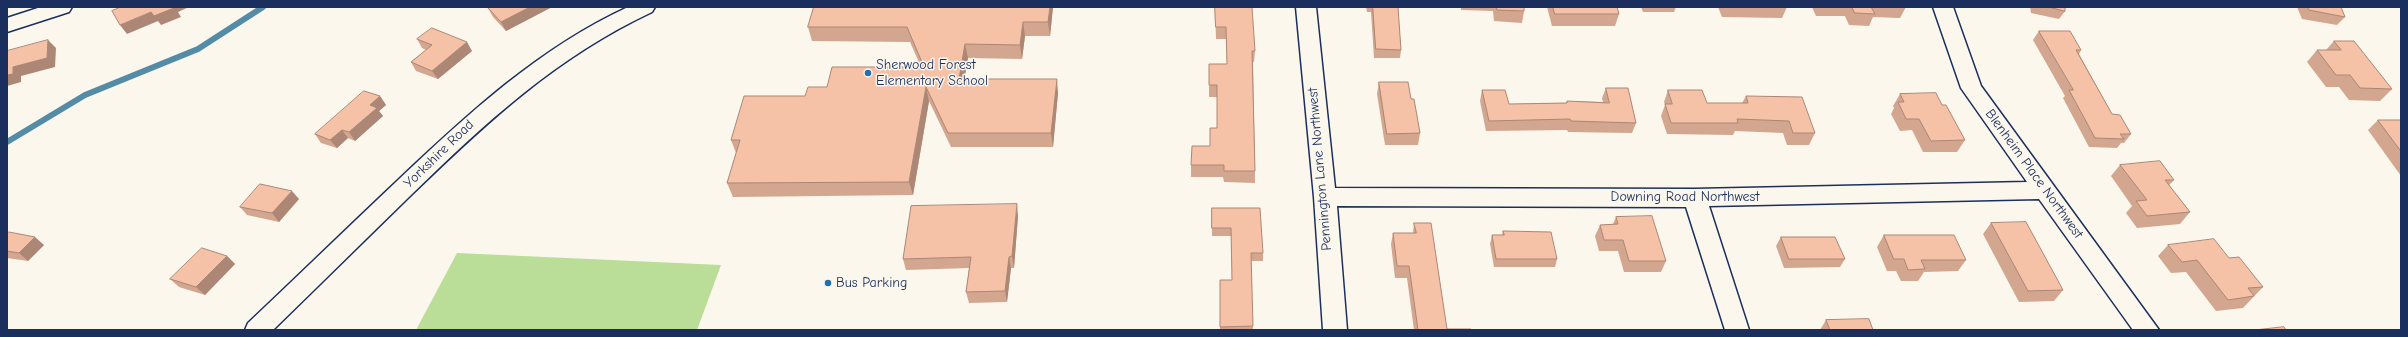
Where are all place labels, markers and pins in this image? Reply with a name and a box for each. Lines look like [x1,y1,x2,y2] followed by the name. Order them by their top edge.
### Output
[876,57,988,90] place label: Sherwood Forest Elementary School
[863,68,873,78] marker: Sherwood Forest Elementary School
[836,275,907,291] place label: Bus Parking
[823,278,833,288] marker: Bus Parking

